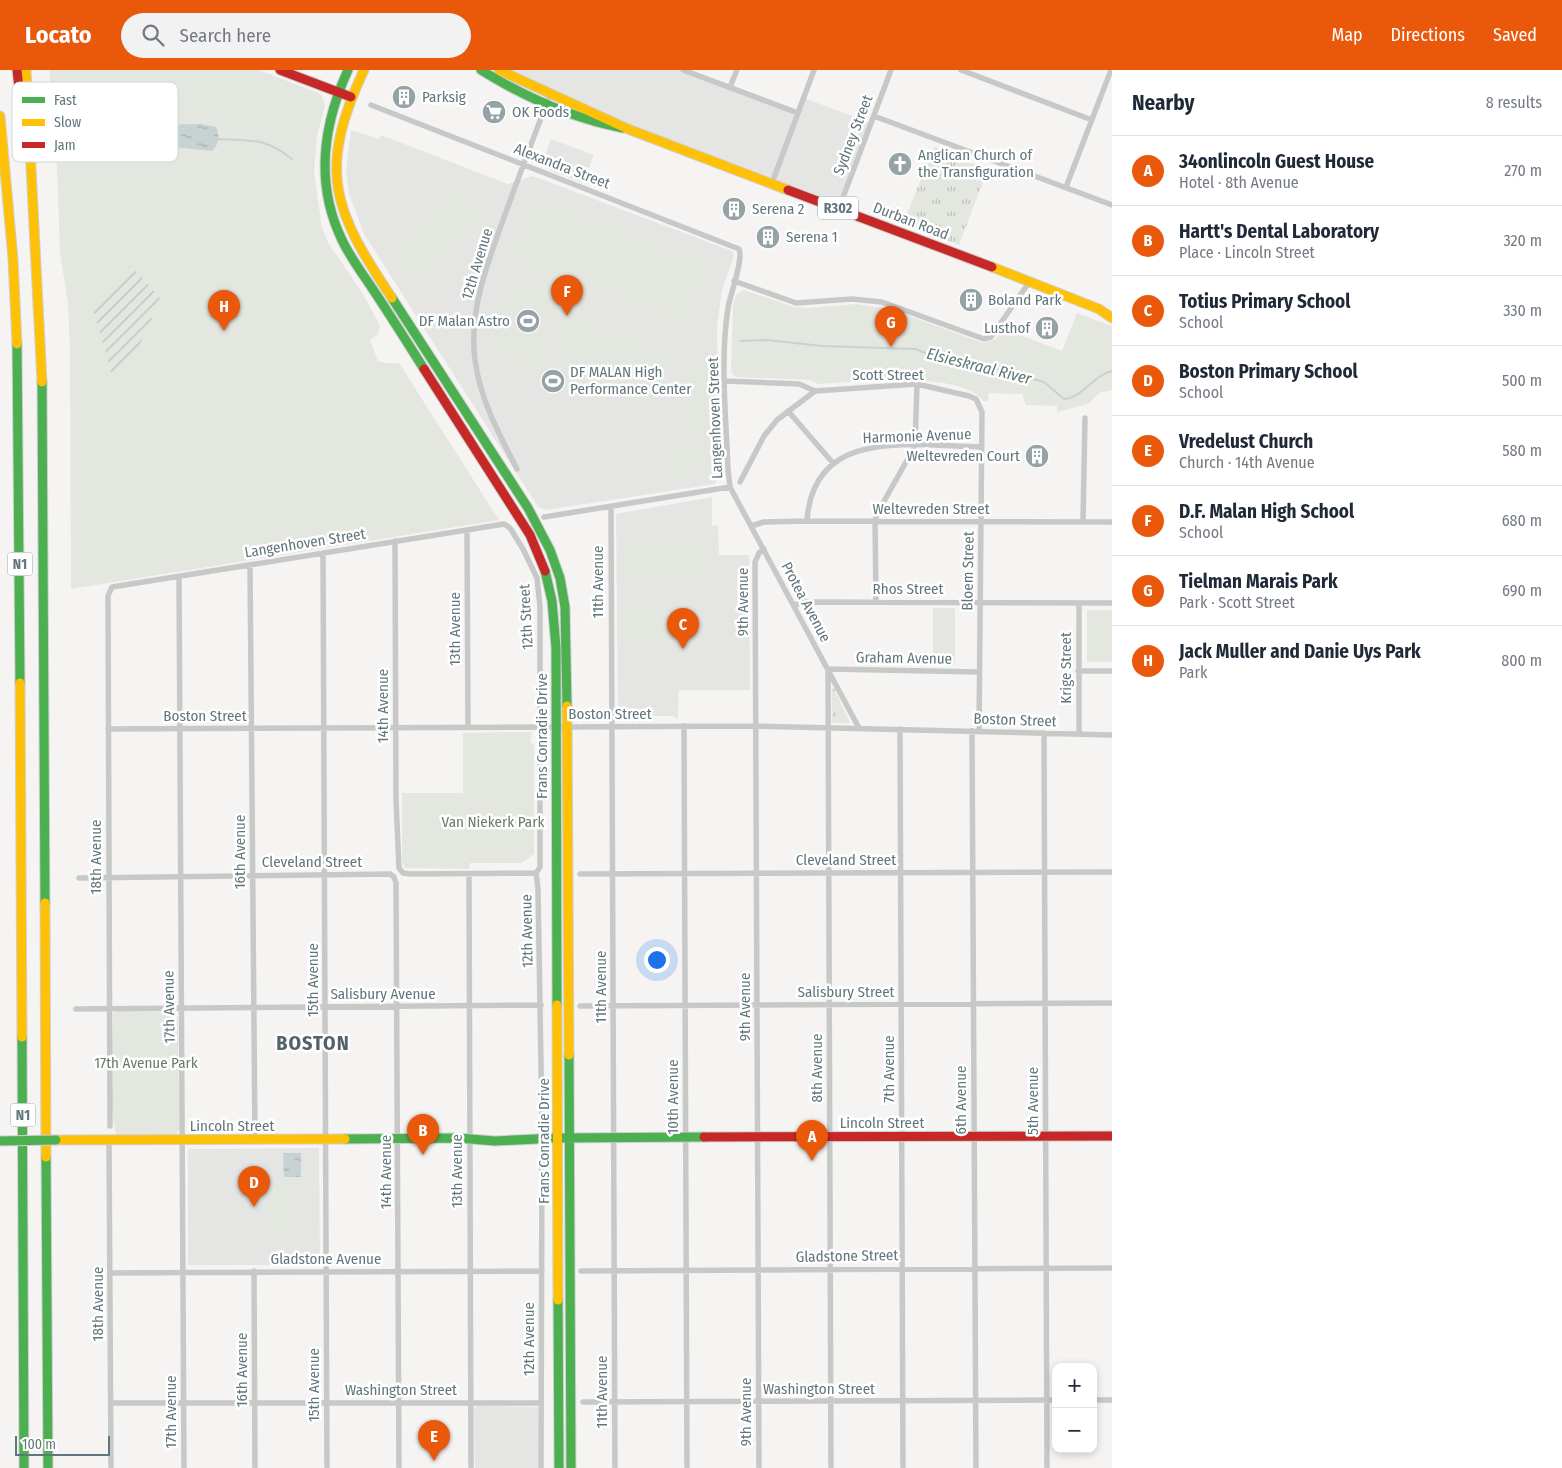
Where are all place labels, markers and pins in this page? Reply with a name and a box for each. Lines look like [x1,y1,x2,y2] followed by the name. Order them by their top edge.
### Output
[391,84,417,110] building icon: Parksig
[422,88,466,106] place label: Parksig
[481,99,507,125] supermarket icon: OK Foods
[512,103,569,121] place label: OK Foods
[918,146,1034,181] place label: Anglican Church of the Transfiguration
[887,151,913,177] church icon: Anglican Church of the Transfiguration
[721,196,747,222] building icon: Serena 2
[752,200,805,218] place label: Serena 2
[755,224,781,250] building icon: Serena 1
[786,228,838,246] place label: Serena 1
[551,275,583,316] pin: F
[958,287,984,313] building icon: Boland Park
[208,290,240,331] pin: H
[988,291,1061,309] place label: Boland Park
[875,306,907,347] pin: G
[515,308,541,334] sports icon: DF Malan Astro
[419,312,510,330] place label: DF Malan Astro
[1034,315,1060,341] building icon: Lusthof
[984,319,1031,337] place label: Lusthof
[570,363,692,398] place label: DF MALAN High Performance Center
[540,368,566,394] sports icon: DF MALAN High Performance Center
[1024,443,1050,469] building icon: Weltevreden Court
[907,447,1020,465] place label: Weltevreden Court
[667,608,699,649] pin: C
[407,1114,439,1155] pin: B
[796,1120,828,1161] pin: A
[238,1166,270,1207] pin: D
[418,1420,450,1461] pin: E

